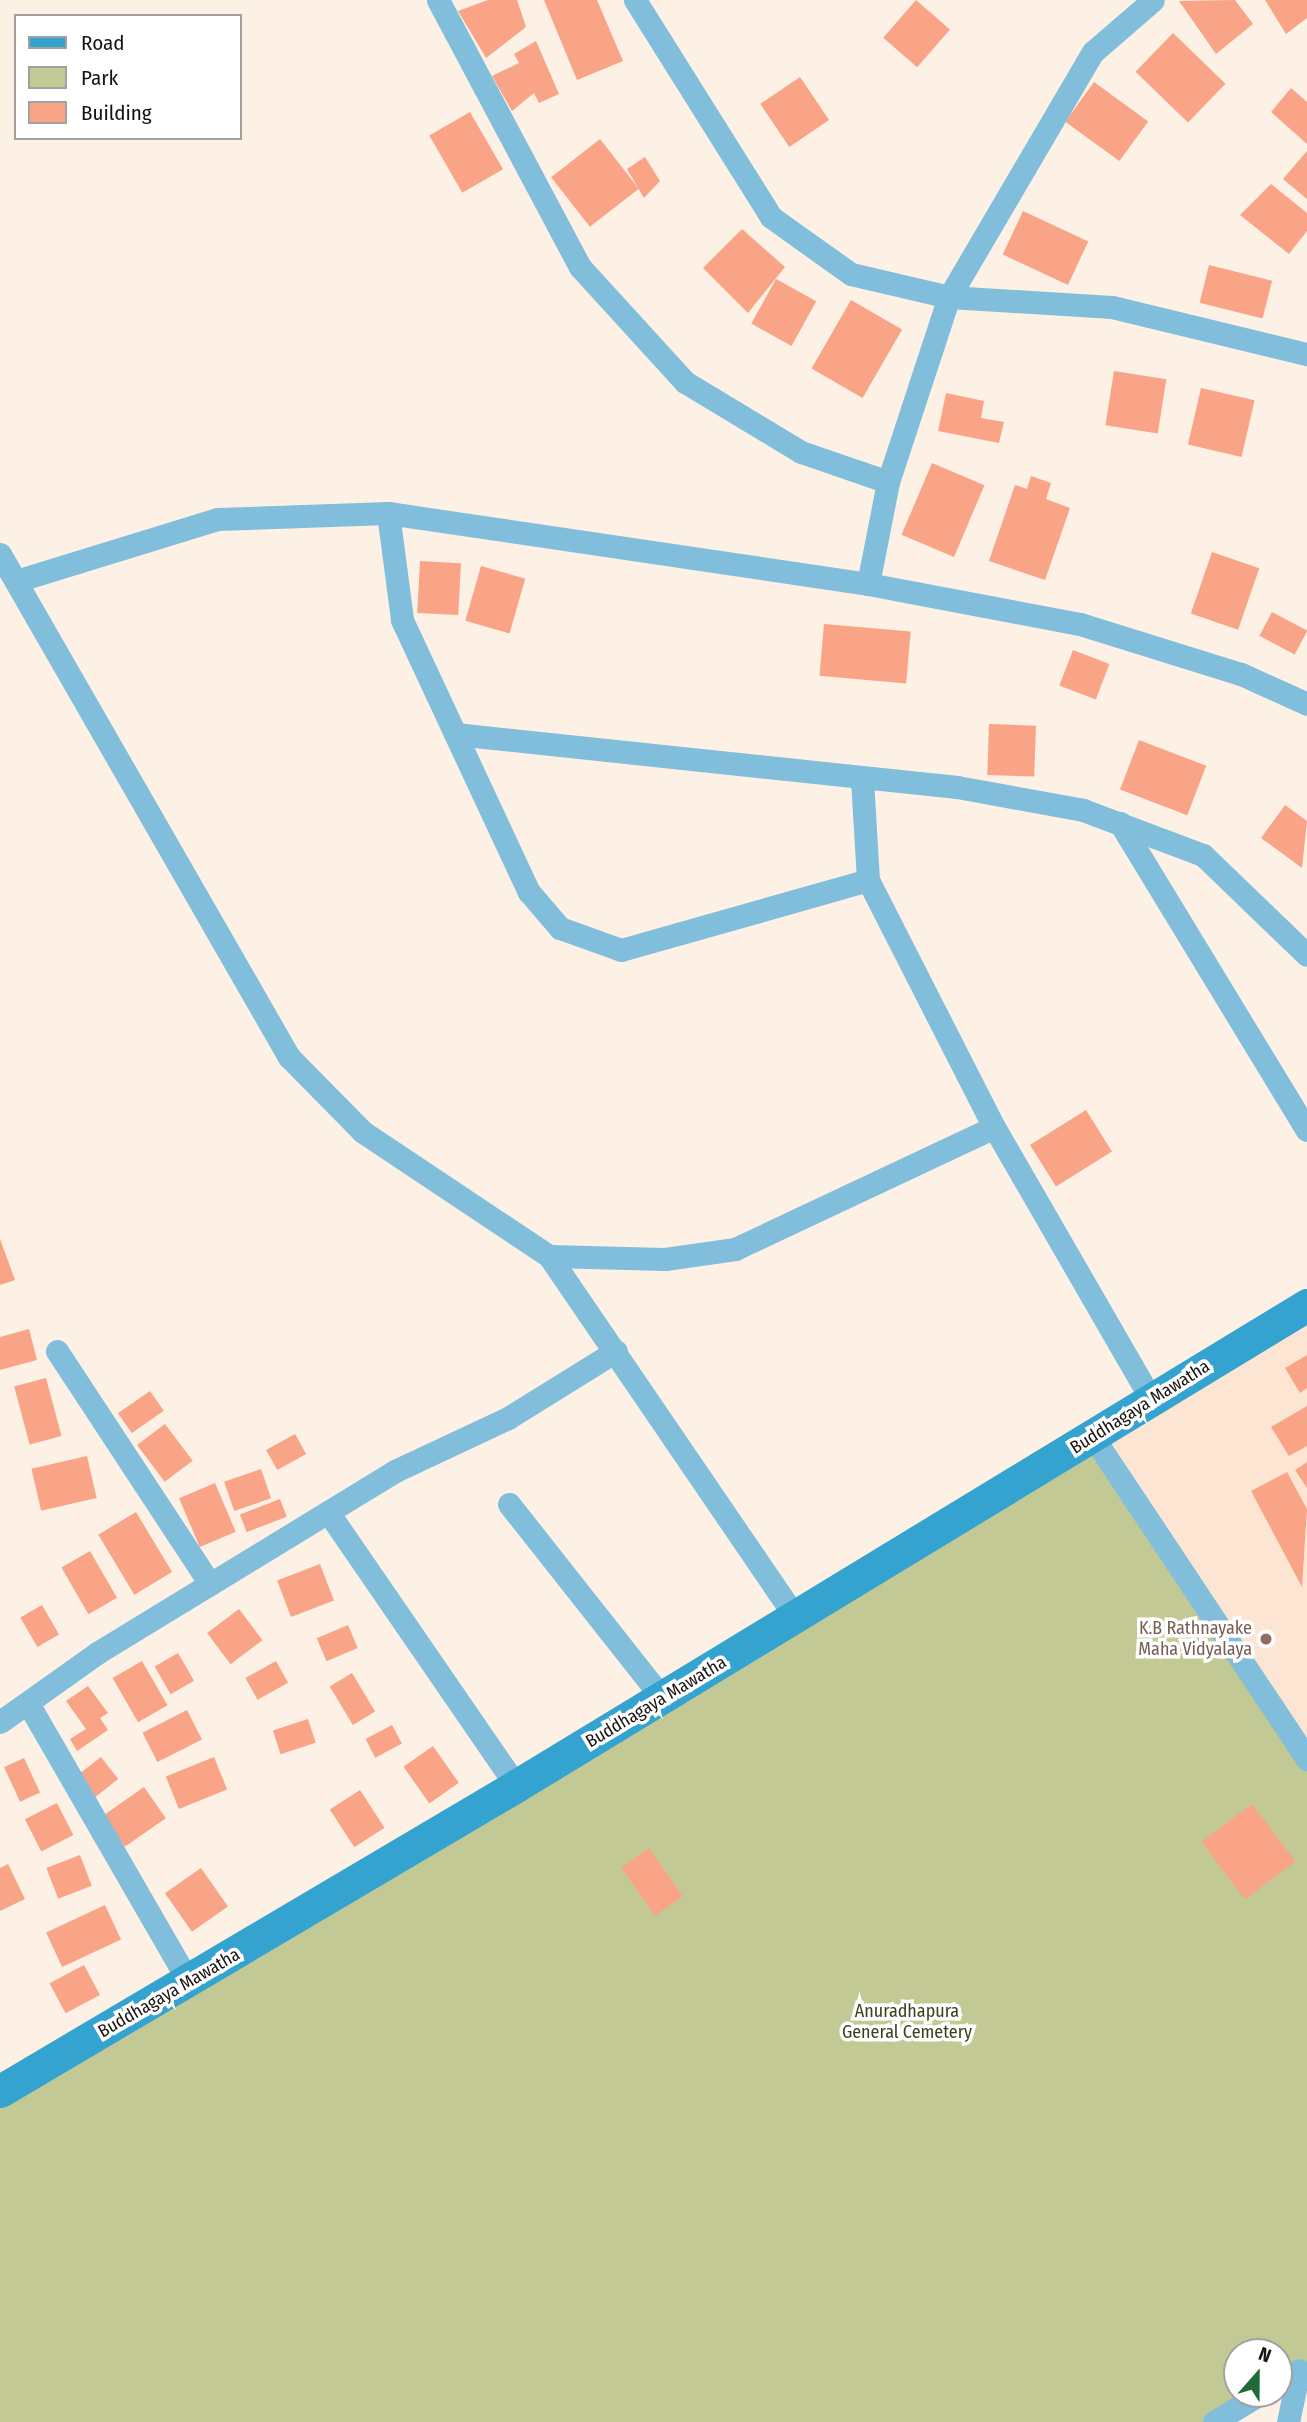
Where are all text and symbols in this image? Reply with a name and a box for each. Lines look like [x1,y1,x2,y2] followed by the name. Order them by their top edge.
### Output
[14,14,242,140] legend
[81,30,125,56] text: Road
[81,65,118,91] text: Park
[81,100,152,126] text: Building
[1066,1355,1214,1459] street label: Buddhagaya Mawatha
[1138,1618,1252,1660] place label: K.B Rathnayake Maha Vidyalaya
[1258,1631,1274,1647] marker: K.B Rathnayake Maha Vidyalaya
[582,1651,730,1753] street label: Buddhagaya Mawatha
[94,1944,244,2042] street label: Buddhagaya Mawatha
[842,2001,972,2044] park label: Anuradhapura General Cemetery
[1223,2338,1293,2408] north arrow
[1256,2342,1274,2368] text: N

